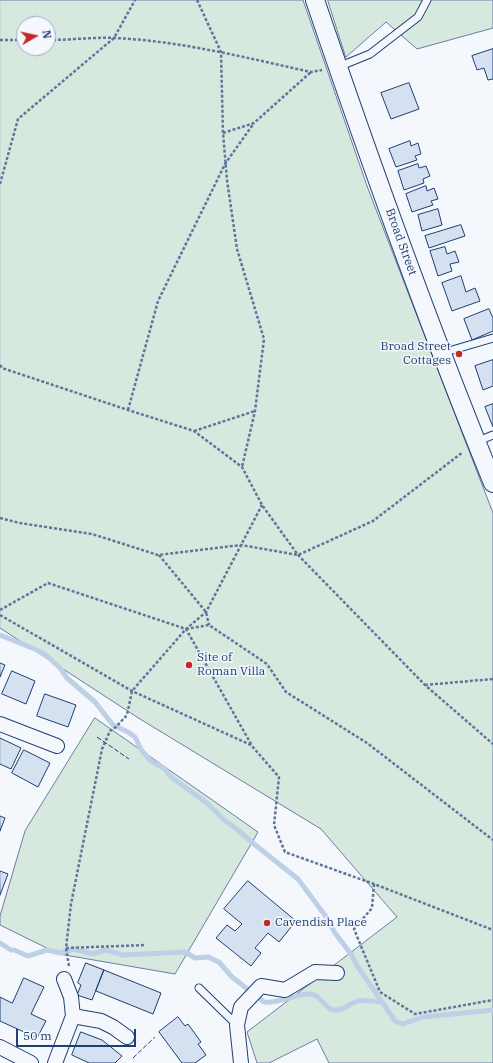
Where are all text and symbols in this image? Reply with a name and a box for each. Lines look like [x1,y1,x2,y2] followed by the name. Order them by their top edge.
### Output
[16,16,56,56] north arrow
[39,29,54,40] text: N
[382,206,420,278] street label: Broad Street
[380,340,451,368] place label: Broad Street Cottages
[454,349,464,359] marker: Broad Street Cottages
[197,651,265,679] place label: Site of Roman Villa
[184,660,194,670] marker: Site of Roman Villa
[275,916,367,930] place label: Cavendish Place
[262,918,272,928] marker: Cavendish Place
[18,1021,138,1047] scale bar
[23,1028,52,1043] text: 50 m

